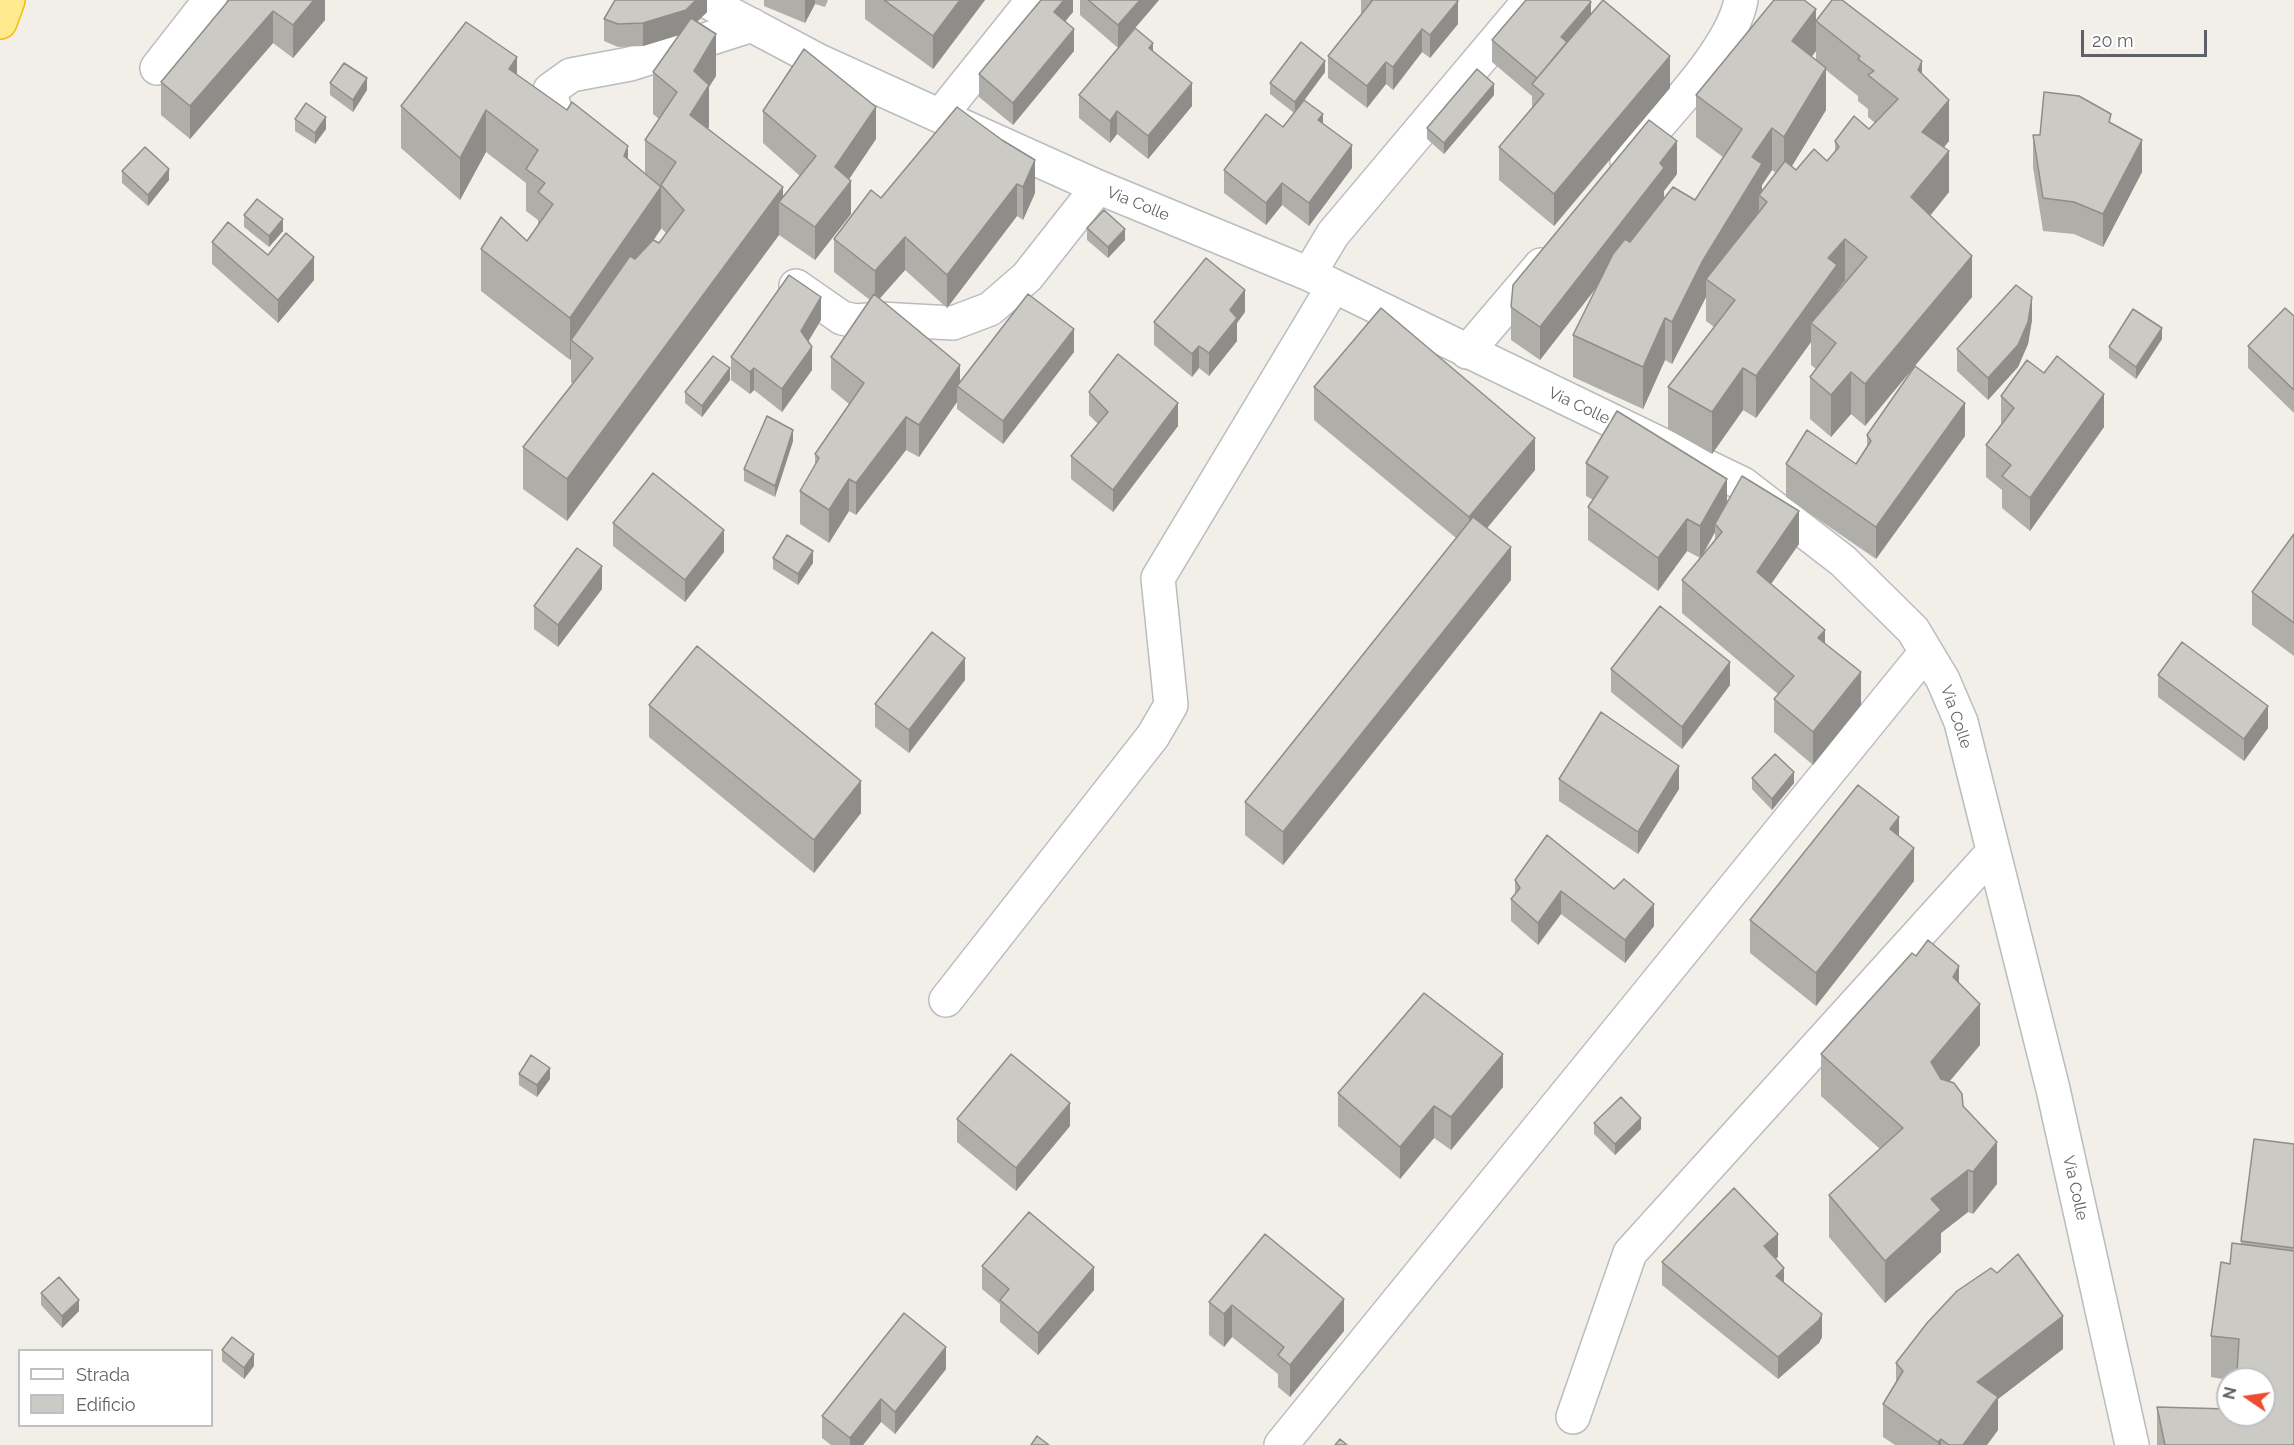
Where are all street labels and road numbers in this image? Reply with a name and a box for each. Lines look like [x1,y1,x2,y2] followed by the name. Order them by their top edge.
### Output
[1104,183,1172,225] street label: Via Colle
[1545,383,1613,429] street label: Via Colle
[1936,683,1976,751] street label: Via Colle
[2058,1154,2092,1222] street label: Via Colle

